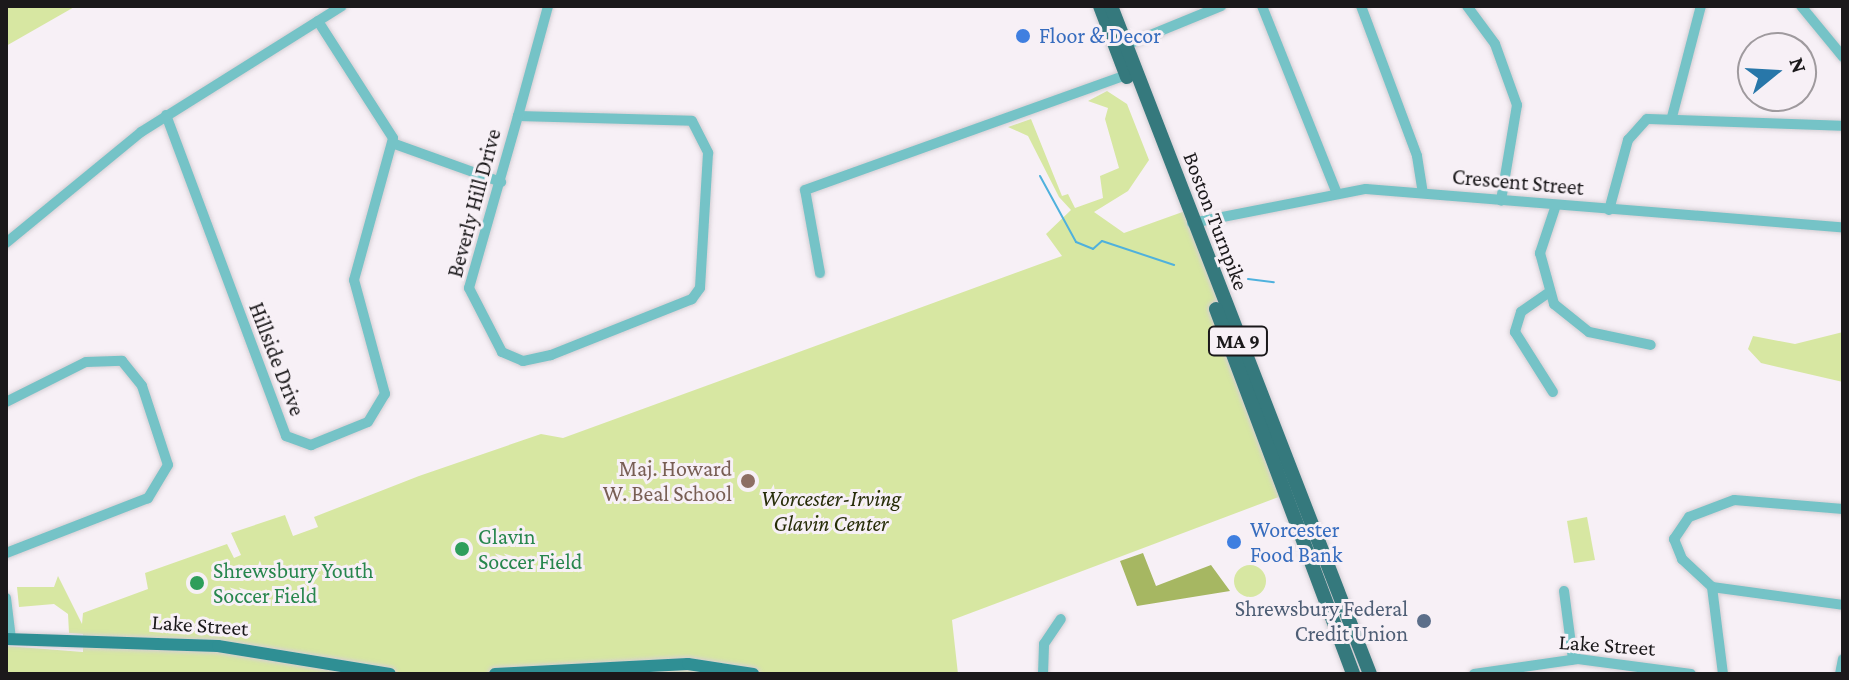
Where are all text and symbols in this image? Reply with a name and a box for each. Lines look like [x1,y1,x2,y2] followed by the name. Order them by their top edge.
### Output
[1039,23,1161,49] place label: Floor & Decor
[1014,27,1032,45] marker: Floor & Decor
[1737,32,1817,112] north arrow
[1784,54,1813,76] text: N
[441,126,507,280] street label: Beverly Hill Drive
[1178,148,1254,294] street label: Boston Turnpike
[1451,163,1585,201] street label: Crescent Street
[243,299,311,419] street label: Hillside Drive
[1206,325,1270,357] road number: MA 9
[603,455,732,506] place label: Maj. Howard W. Beal School
[739,472,757,490] marker: Maj. Howard W. Beal School
[761,485,901,536] park label: Worcester-Irving Glavin Center
[1250,516,1342,568] place label: Worcester Food Bank
[478,523,582,574] place label: Glavin Soccer Field
[1225,533,1243,551] marker: Worcester Food Bank
[453,540,471,558] marker: Glavin Soccer Field
[213,557,374,608] place label: Shrewsbury Youth Soccer Field
[188,574,206,592] marker: Shrewsbury Youth Soccer Field
[1235,595,1408,646] place label: Shrewsbury Federal Credit Union
[151,608,249,642] street label: Lake Street
[1415,612,1433,630] marker: Shrewsbury Federal Credit Union
[1558,628,1656,662] street label: Lake Street

